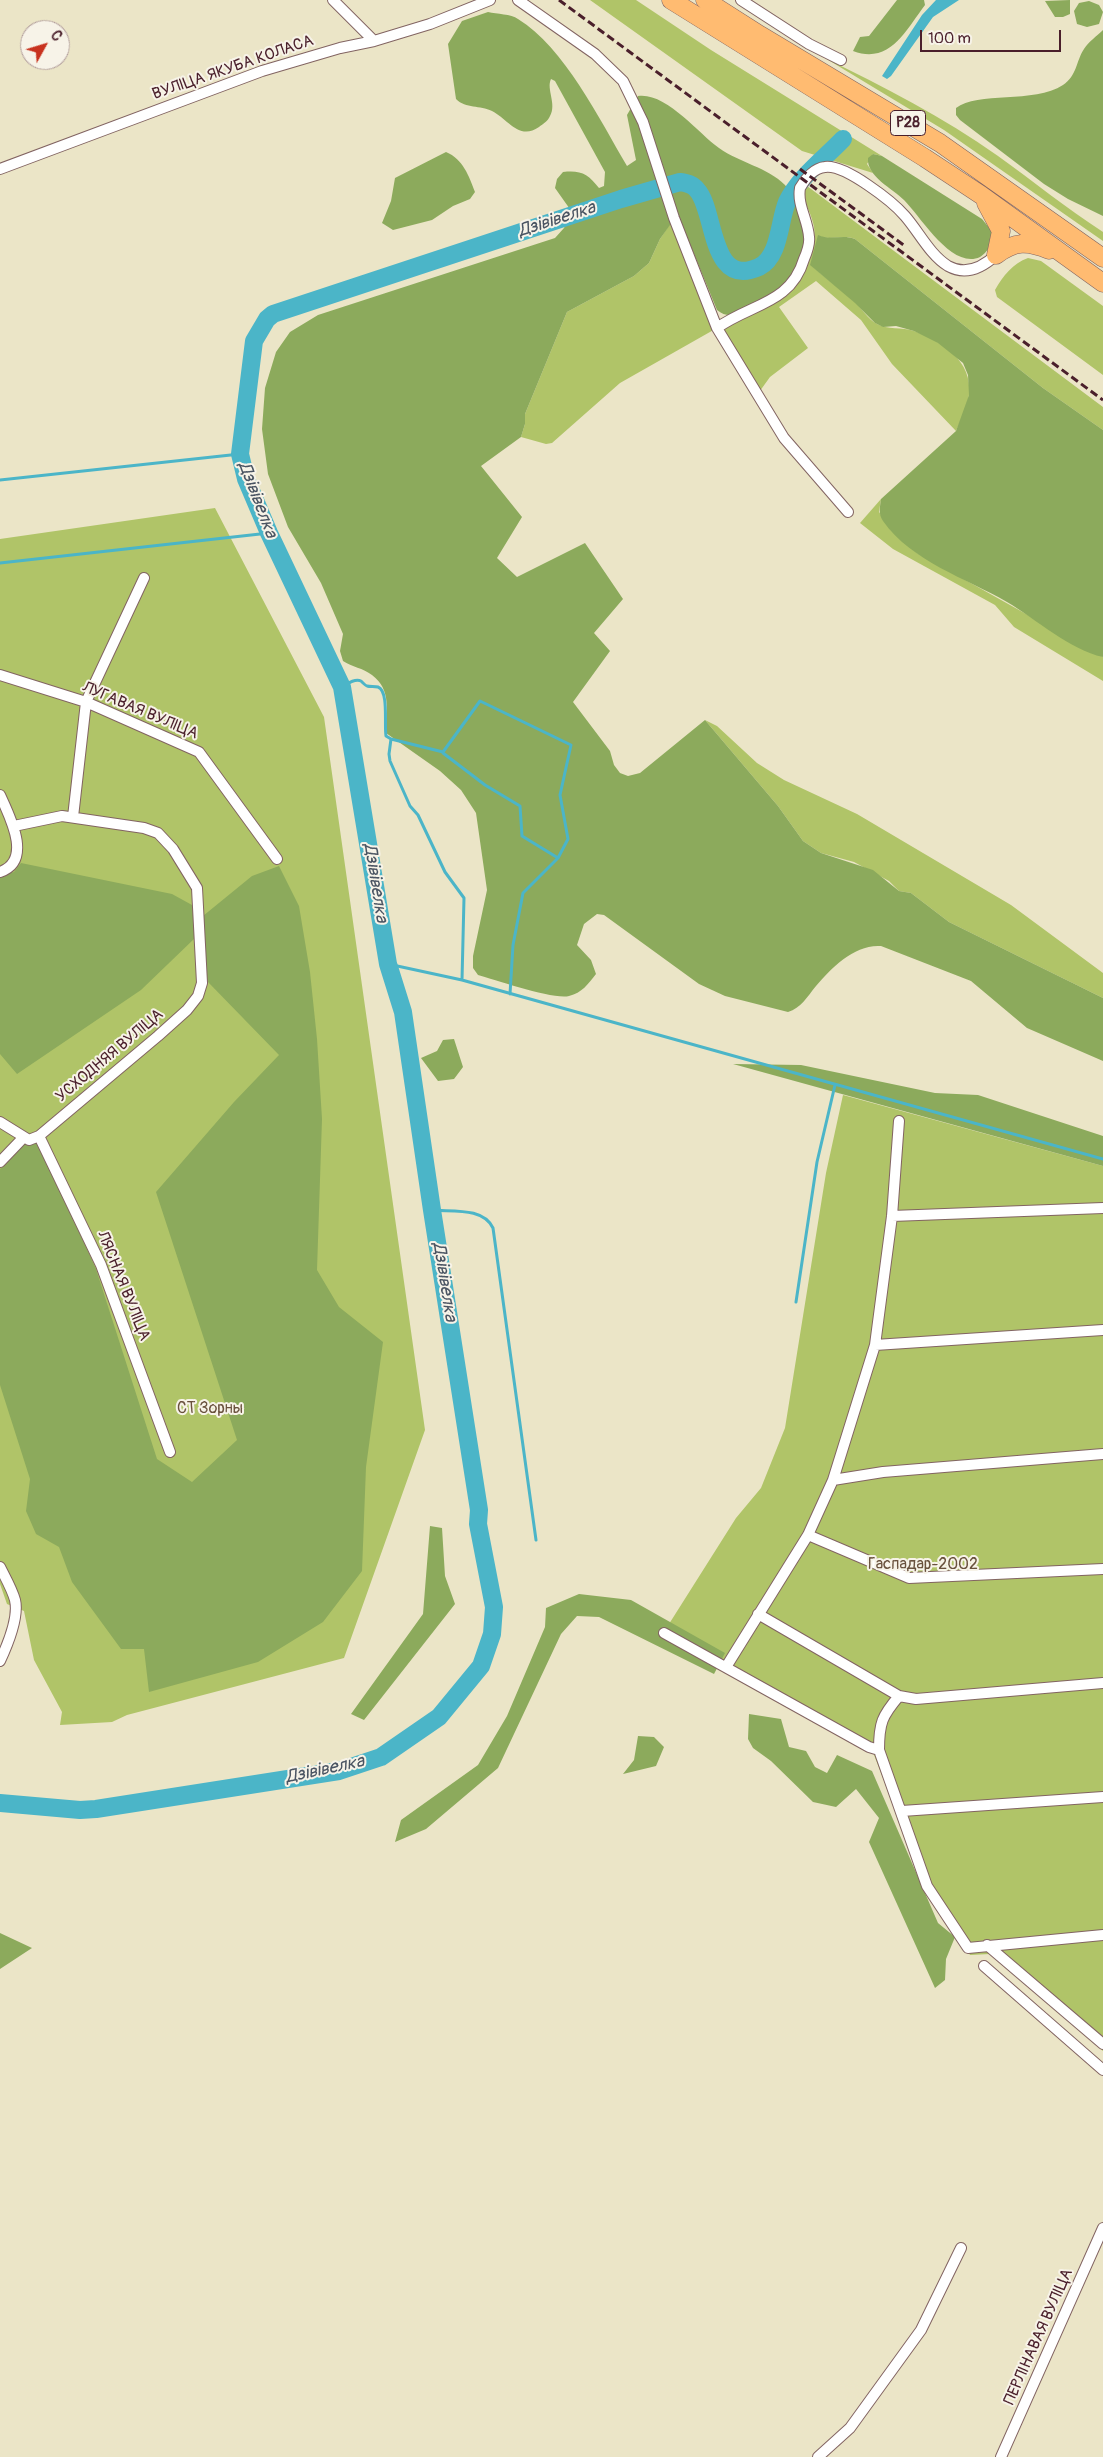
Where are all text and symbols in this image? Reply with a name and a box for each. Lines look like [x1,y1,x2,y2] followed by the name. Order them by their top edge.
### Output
[20,20,70,70] north arrow
[923,20,1064,52] scale bar
[47,27,66,45] text: С
[928,29,971,48] text: 100 m
[150,31,316,105] street label: ВУЛІЦА ЯКУБА КОЛАСА
[890,110,926,136] road number: Р28
[516,197,598,243] water label: Дзівівелка
[233,459,281,541] water label: Дзівівелка
[79,678,201,744] street label: ЛУГАВАЯ ВУЛІЦА
[358,842,392,924] water label: Дзівівелка
[52,1005,168,1107] street label: УСХОДНЯЯ ВУЛІЦА
[92,1228,154,1344] street label: ЛЯСНАЯ ВУЛІЦА
[427,1241,461,1323] water label: Дзівівелка
[177,1399,243,1419] park label: СТ Зорны
[868,1555,978,1575] park label: Гаспадар-2002
[284,1751,366,1789] water label: Дзівівелка
[1000,2266,1078,2408] street label: ПЕРЛІНАВАЯ ВУЛІЦА

